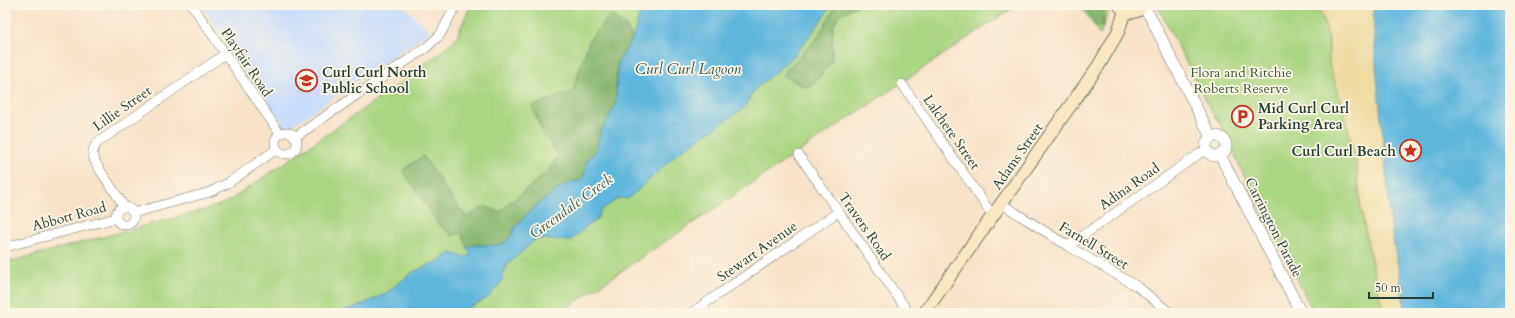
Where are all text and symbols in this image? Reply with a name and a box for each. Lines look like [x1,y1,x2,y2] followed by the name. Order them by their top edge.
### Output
[217,24,277,101] street label: Playfair Road
[635,59,742,79] water label: Curl Curl Lagoon
[322,63,427,98] place label: Curl Curl North Public School
[1190,63,1292,98] park label: Flora and Ritchie Roberts Reserve
[293,67,319,93] school or university icon: Curl Curl North Public School
[89,81,156,135] street label: Lillie Street
[919,91,985,174] street label: Lalchere Street
[1258,99,1349,134] place label: Mid Curl Curl Parking Area
[1230,103,1256,129] parking icon: Mid Curl Curl Parking Area
[987,119,1048,193] street label: Adams Street
[1398,138,1424,164] place icon: Curl Curl Beach
[1291,142,1396,161] place label: Curl Curl Beach
[1095,158,1164,214] street label: Adina Road
[525,169,617,243] water label: Greendale Creek
[1240,174,1307,280] street label: Carrington Parade
[834,188,895,265] street label: Travers Road
[30,197,109,235] street label: Abbott Road
[713,217,801,286] street label: Stewart Avenue
[1055,217,1133,274] street label: Farnell Street
[1369,274,1433,300] scale bar
[1375,280,1402,296] text: 50 m

